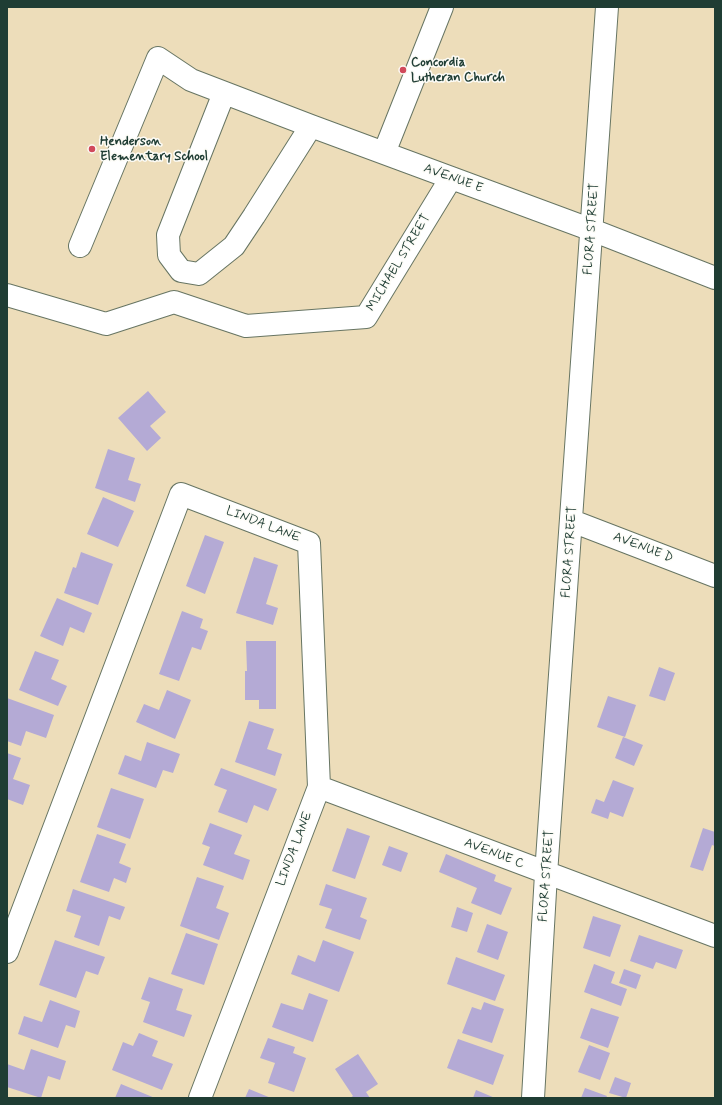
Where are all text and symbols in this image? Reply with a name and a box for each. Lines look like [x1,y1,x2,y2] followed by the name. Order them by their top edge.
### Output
[411,55,505,86] place label: Concordia Lutheran Church
[398,65,408,75] marker: Concordia Lutheran Church
[100,134,208,165] place label: Henderson Elementary School
[87,144,97,154] marker: Henderson Elementary School
[421,161,485,197] street label: AVENUE E
[581,183,603,275] street label: FLORA STREET
[364,212,434,314] street label: MICHAEL STREET
[223,504,303,546] street label: LINDA LANE
[559,506,581,598] street label: FLORA STREET
[611,529,675,567] street label: AVENUE D
[274,809,316,889] street label: LINDA LANE
[536,830,558,922] street label: FLORA STREET
[462,835,526,873] street label: AVENUE C

